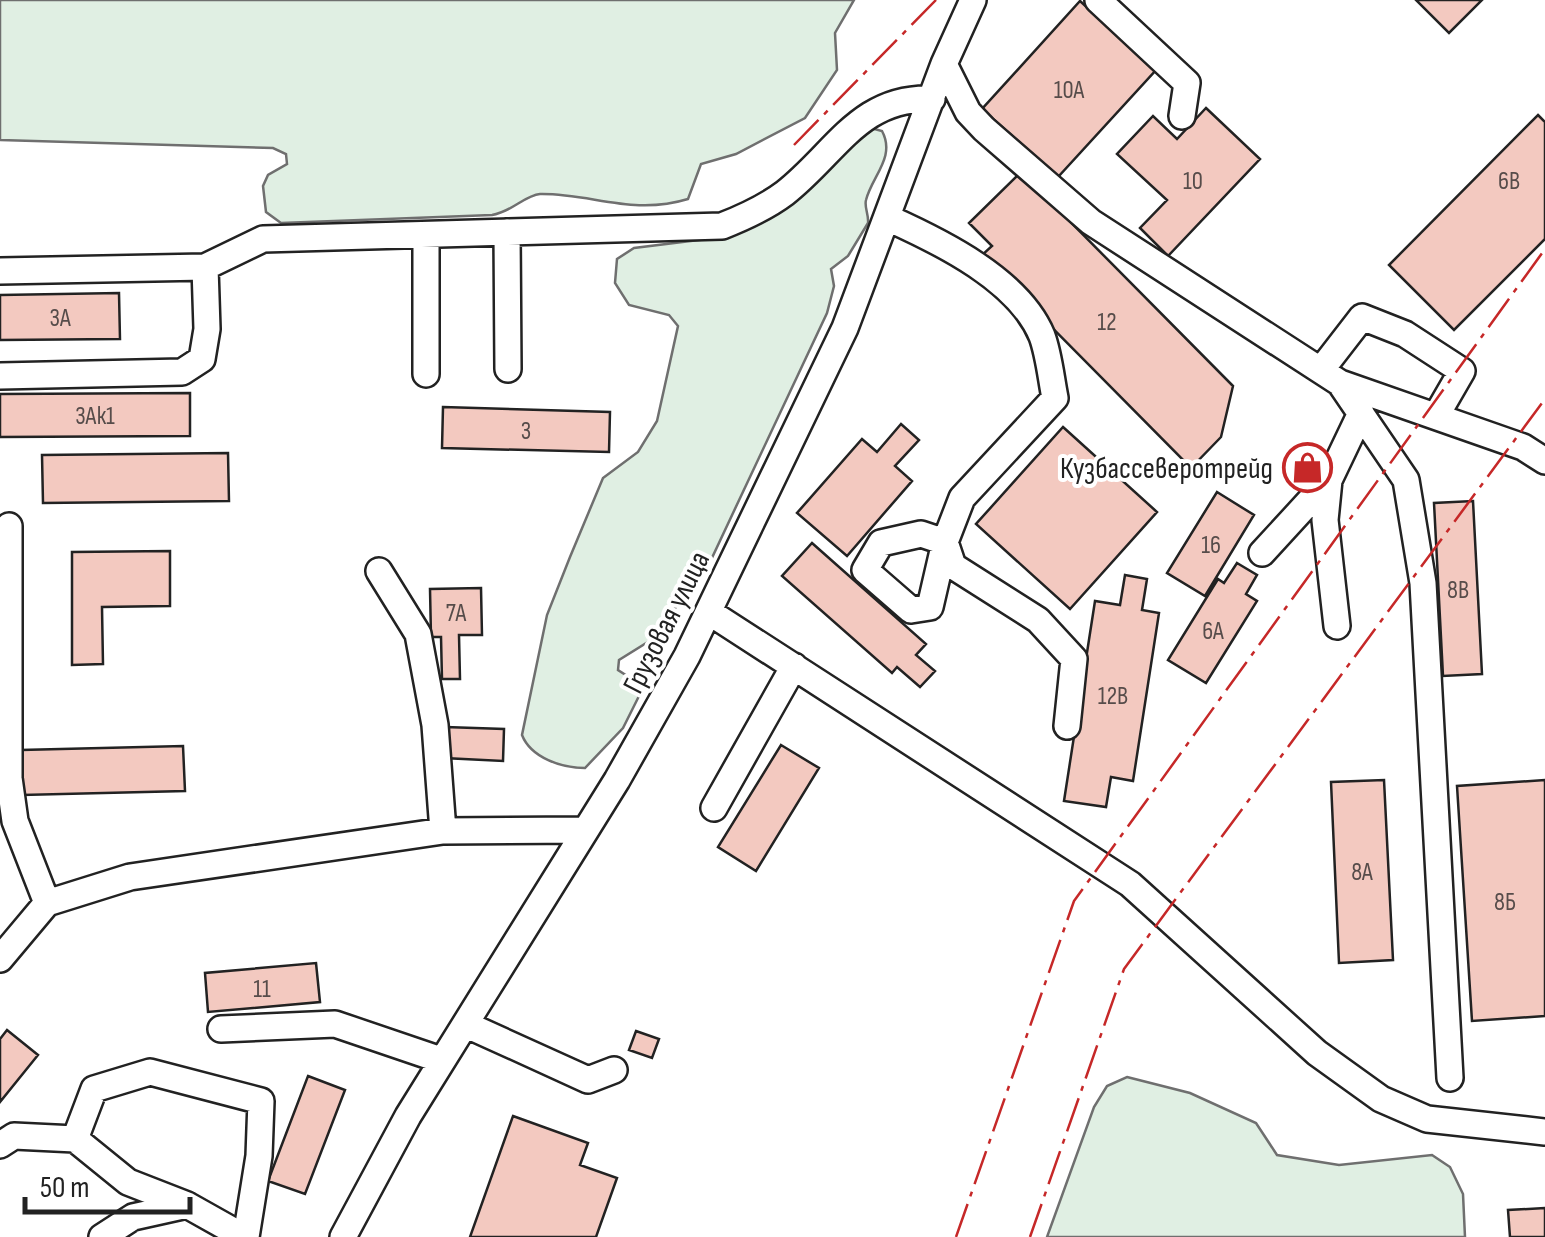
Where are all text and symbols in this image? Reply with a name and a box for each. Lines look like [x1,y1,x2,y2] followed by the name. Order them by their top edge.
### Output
[1054,75,1084,106] house number: 10А
[1183,166,1203,197] house number: 10
[1498,166,1520,197] house number: 6В
[49,303,71,334] house number: 3А
[1097,307,1117,338] house number: 12
[75,401,115,432] house number: 3Ак1
[521,416,531,447] house number: 3
[1282,442,1334,494] shop icon: Кузбассеверотрейд
[1060,451,1273,487] place label: Кузбассеверотрейд
[1201,530,1221,561] house number: 16
[616,545,718,699] street label: Грузовая улица
[1447,575,1469,606] house number: 8В
[446,598,466,629] house number: 7А
[1202,616,1224,647] house number: 6А
[1098,681,1128,712] house number: 12В
[1351,857,1373,888] house number: 8А
[1494,887,1516,918] house number: 8Б
[253,974,271,1005] house number: 11
[25,1152,190,1214] scale bar
[40,1170,89,1206] text: 50 m

